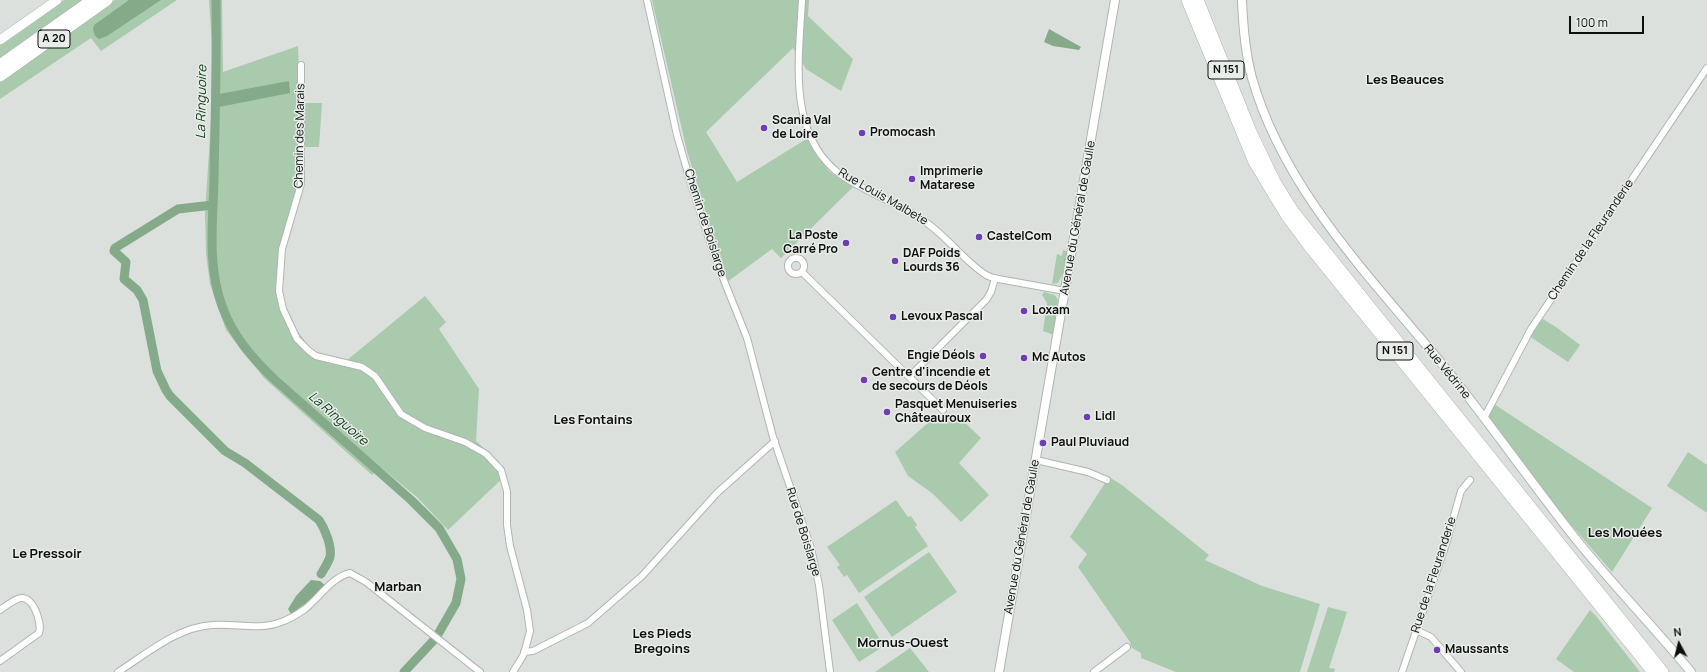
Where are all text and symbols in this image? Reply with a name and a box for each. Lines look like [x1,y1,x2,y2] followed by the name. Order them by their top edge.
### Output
[1571,8,1646,34] scale bar
[1576,14,1608,31] text: 100 m
[38,30,70,48] road number: A 20
[1208,61,1244,79] road number: N 151
[194,65,210,139] water label: La Ringuoire
[1366,72,1444,88] district label: Les Beauces
[292,84,308,188] street label: Chemin des Marais
[772,114,831,142] place label: Scania Val de Loire
[759,123,769,133] marker: Scania Val de Loire
[870,126,936,140] place label: Promocash
[857,128,867,138] marker: Promocash
[1057,139,1099,297] street label: Avenue du Général de Gaulle
[836,165,930,229] street label: Rue Louis Malbete
[920,165,983,193] place label: Imprimerie Matarese
[681,167,729,279] street label: Chemin de Boislarge
[907,174,917,184] marker: Imprimerie Matarese
[1545,177,1637,303] street label: Chemin de la Fleuranderie
[783,229,838,257] place label: La Poste Carré Pro
[987,230,1052,244] place label: CastelCom
[974,232,984,242] marker: CastelCom
[841,238,851,248] marker: La Poste Carré Pro
[903,247,960,275] place label: DAF Poids Lourds 36
[890,256,900,266] marker: DAF Poids Lourds 36
[1032,304,1070,318] place label: Loxam
[1019,306,1029,316] marker: Loxam
[901,310,983,324] place label: Levoux Pascal
[888,312,898,322] marker: Levoux Pascal
[1377,342,1413,360] road number: N 151
[1421,342,1473,402] street label: Rue Védrine
[907,349,975,363] place label: Engie Déols
[978,351,988,361] marker: Engie Déols
[1032,351,1086,365] place label: Mc Autos
[1019,353,1029,363] marker: Mc Autos
[872,366,991,394] place label: Centre d'incendie et de secours de Déols
[859,375,869,385] marker: Centre d'incendie et de secours de Déols
[305,389,371,449] water label: La Ringuoire
[895,398,1017,426] place label: Pasquet Menuiseries Châteauroux
[882,407,892,417] marker: Pasquet Menuiseries Châteauroux
[1095,410,1116,424] place label: Lidl
[553,412,633,428] district label: Les Fontains
[1082,412,1092,422] marker: Lidl
[1051,436,1129,450] place label: Paul Pluviaud
[1038,438,1048,448] marker: Paul Pluviaud
[1001,458,1043,616] street label: Avenue du Général de Gaulle
[783,486,823,578] street label: Rue de Boislarge
[1408,515,1460,635] street label: Rue de la Fleuranderie
[1588,525,1662,541] district label: Les Mouées
[12,546,82,562] district label: Le Pressoir
[374,579,422,595] district label: Marban
[1659,624,1699,664] north arrow
[1673,624,1682,640] text: N
[632,626,692,657] district label: Les Pieds Bregoins
[857,635,949,651] district label: Mornus-Ouest
[1445,643,1509,657] place label: Maussants
[1432,645,1442,655] marker: Maussants

